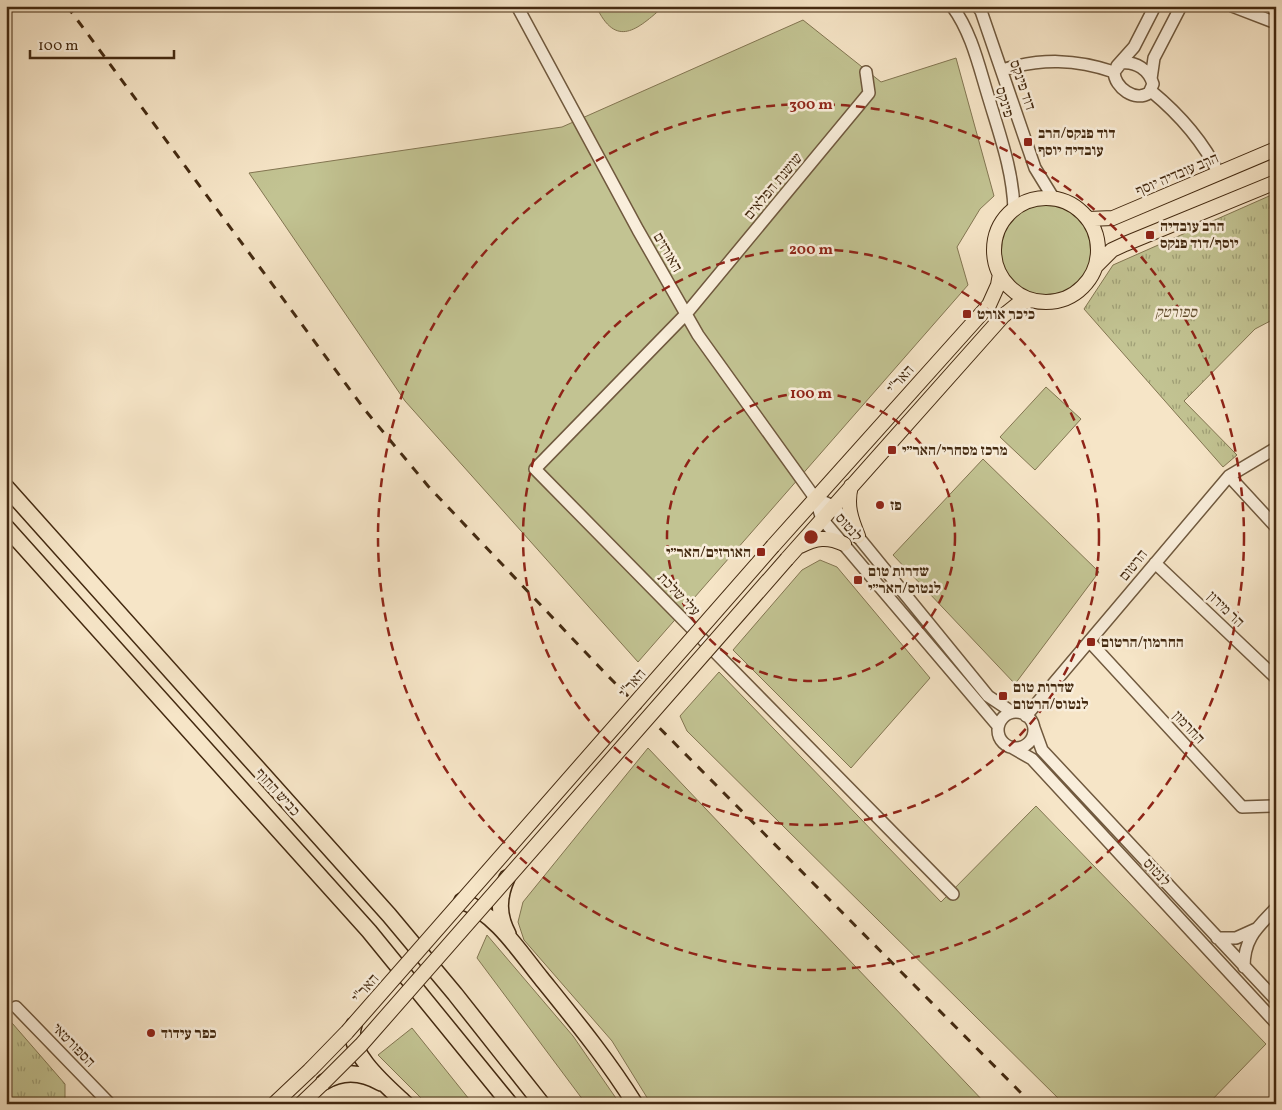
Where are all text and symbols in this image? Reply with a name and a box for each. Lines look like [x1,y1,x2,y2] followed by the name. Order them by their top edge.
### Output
[30,28,174,60] scale bar
[38,36,78,57] text: 100 m
[1003,57,1040,114] street label: דוד פינקס
[989,84,1018,120] street label: פינקס
[789,95,833,116] text: 300 m
[1038,124,1115,162] place label: דוד פנקס/הרב עובדיה יוסף
[1022,136,1034,148] marker: דוד פנקס/הרב עובדיה יוסף
[1133,148,1222,202] street label: הרב עובדיה יוסף
[740,149,808,225] street label: שושנת הפלאים
[1160,217,1239,255] place label: הרב עובדיה יוסף/דוד פנקס
[647,229,687,277] street label: האורזים
[1144,229,1156,241] marker: הרב עובדיה יוסף/דוד פנקס
[789,240,833,261] text: 200 m
[1155,303,1198,324] park label: ספורטק
[977,305,1035,326] place label: כיכר אורט
[961,308,973,320] marker: כיכר אורט
[883,361,920,399] street label: האר"י
[790,384,833,405] text: 100 m
[902,441,1008,462] place label: מרכז מסחרי/האר״י
[886,444,898,456] marker: מרכז מסחרי/האר״י
[890,496,902,517] place label: פז
[874,499,886,511] marker: פז
[829,509,866,547] street label: לנטוס
[802,528,820,546] centre of rings
[666,543,751,564] place label: האורזים/האר״י
[755,546,767,558] marker: האורזים/האר״י
[1115,546,1153,586] street label: הרטום
[868,562,941,600] place label: שדרות טום לנטוס/האר״י
[652,568,704,622] street label: עלי שלכת
[852,574,864,586] marker: שדרות טום לנטוס/האר״י
[1202,587,1248,633] street label: הר מירון
[1101,633,1184,654] place label: החרמון/הרטום
[1085,636,1097,648] marker: החרמון/הרטום
[615,665,652,703] street label: האר"י
[1013,678,1089,716] place label: שדרות טום לנטוס/הרטום
[997,690,1009,702] marker: שדרות טום לנטוס/הרטום
[1167,707,1209,749] street label: החרמון
[250,764,304,822] street label: כביש החוף
[1137,854,1174,892] street label: לנטוס
[348,970,385,1008] street label: האר"י
[46,1019,99,1073] street label: הספורטאי
[161,1024,217,1045] place label: כפר עידוד
[145,1027,157,1039] marker: כפר עידוד

